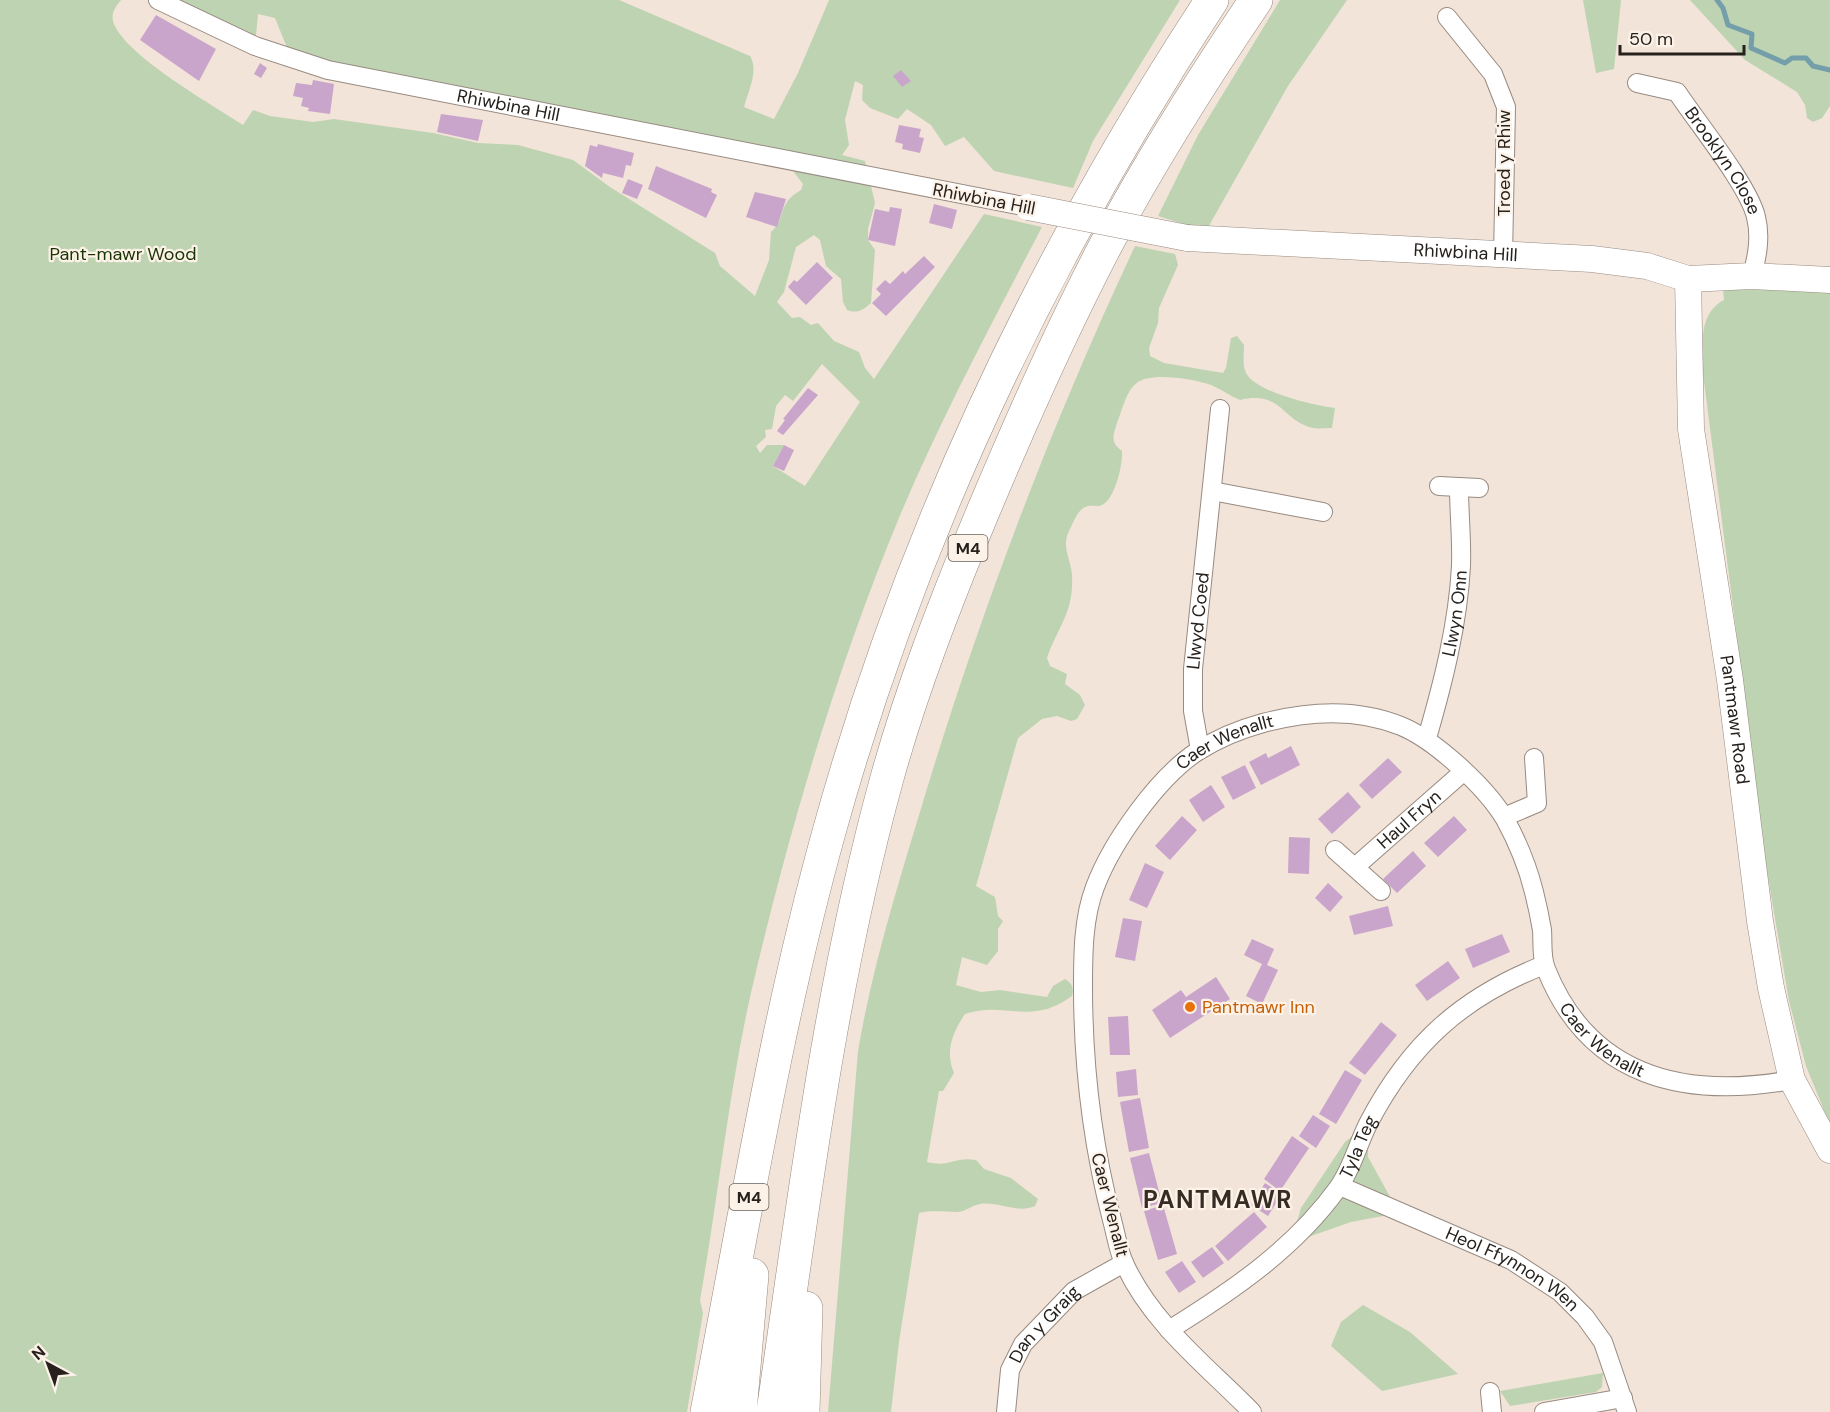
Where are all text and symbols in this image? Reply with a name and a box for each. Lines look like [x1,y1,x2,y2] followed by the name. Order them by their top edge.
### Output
[1620,18,1744,56] scale bar
[1629,27,1673,51] text: 50 m
[455,84,562,127] street label: Rhiwbina Hill
[1679,102,1766,218] street label: Brooklyn Close
[1492,110,1516,216] street label: Troed y Rhiw
[931,177,1037,221] street label: Rhiwbina Hill
[1413,238,1518,267] street label: Rhiwbina Hill
[50,242,196,266] park label: Pant-mawr Wood
[948,535,988,561] road number: M4
[1436,569,1473,659] street label: Llwyn Onn
[1181,571,1215,671] street label: Llwyd Coed
[1714,653,1755,786] street label: Pantmawr Road
[1171,709,1276,775] street label: Caer Wenallt
[1372,785,1446,854] street label: Haul Fryn
[1202,995,1315,1019] place label: Pantmawr Inn
[1554,998,1648,1083] street label: Caer Wenallt
[1183,1000,1197,1014] marker: Pantmawr Inn
[1334,1111,1382,1183] street label: Tyla Teg
[1085,1151,1135,1259] street label: Caer Wenallt
[730,1184,768,1210] road number: M4
[1143,1184,1293,1215] district label: PANTMAWR
[1442,1221,1585,1317] street label: Heol Ffynnon Wen
[1004,1280,1085,1367] street label: Dan y Graig
[18,1334,78,1394] north arrow
[27,1341,50,1365] text: N

